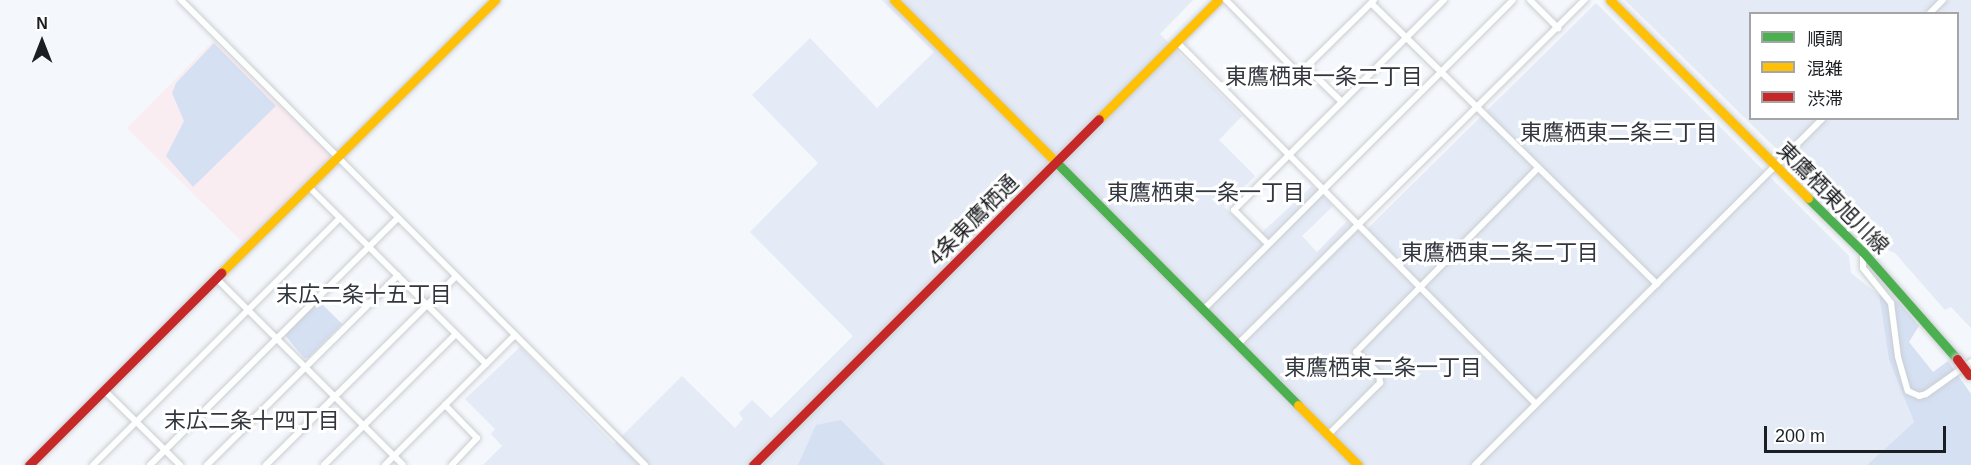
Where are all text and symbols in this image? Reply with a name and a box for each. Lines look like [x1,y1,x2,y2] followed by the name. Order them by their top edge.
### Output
[12,12,72,72] north arrow
[1749,12,1959,120] legend
[36,15,48,32] text: N
[1807,29,1843,49] text: 順調
[1807,59,1843,79] text: 混雑
[1225,64,1423,90] district label: 東鷹栖東一条二丁目
[1807,89,1843,109] text: 渋滞
[1520,120,1718,146] district label: 東鷹栖東二条三丁目
[1772,137,1894,259] street label: 東鷹栖東旭川線
[923,170,1023,270] street label: 4条東鷹栖通
[1107,180,1305,206] district label: 東鷹栖東一条一丁目
[1401,240,1599,266] district label: 東鷹栖東二条二丁目
[276,282,452,308] district label: 末広二条十五丁目
[1284,355,1482,381] district label: 東鷹栖東二条一丁目
[164,408,340,434] district label: 末広二条十四丁目
[1767,414,1948,452] scale bar
[1775,426,1825,446] text: 200 m

